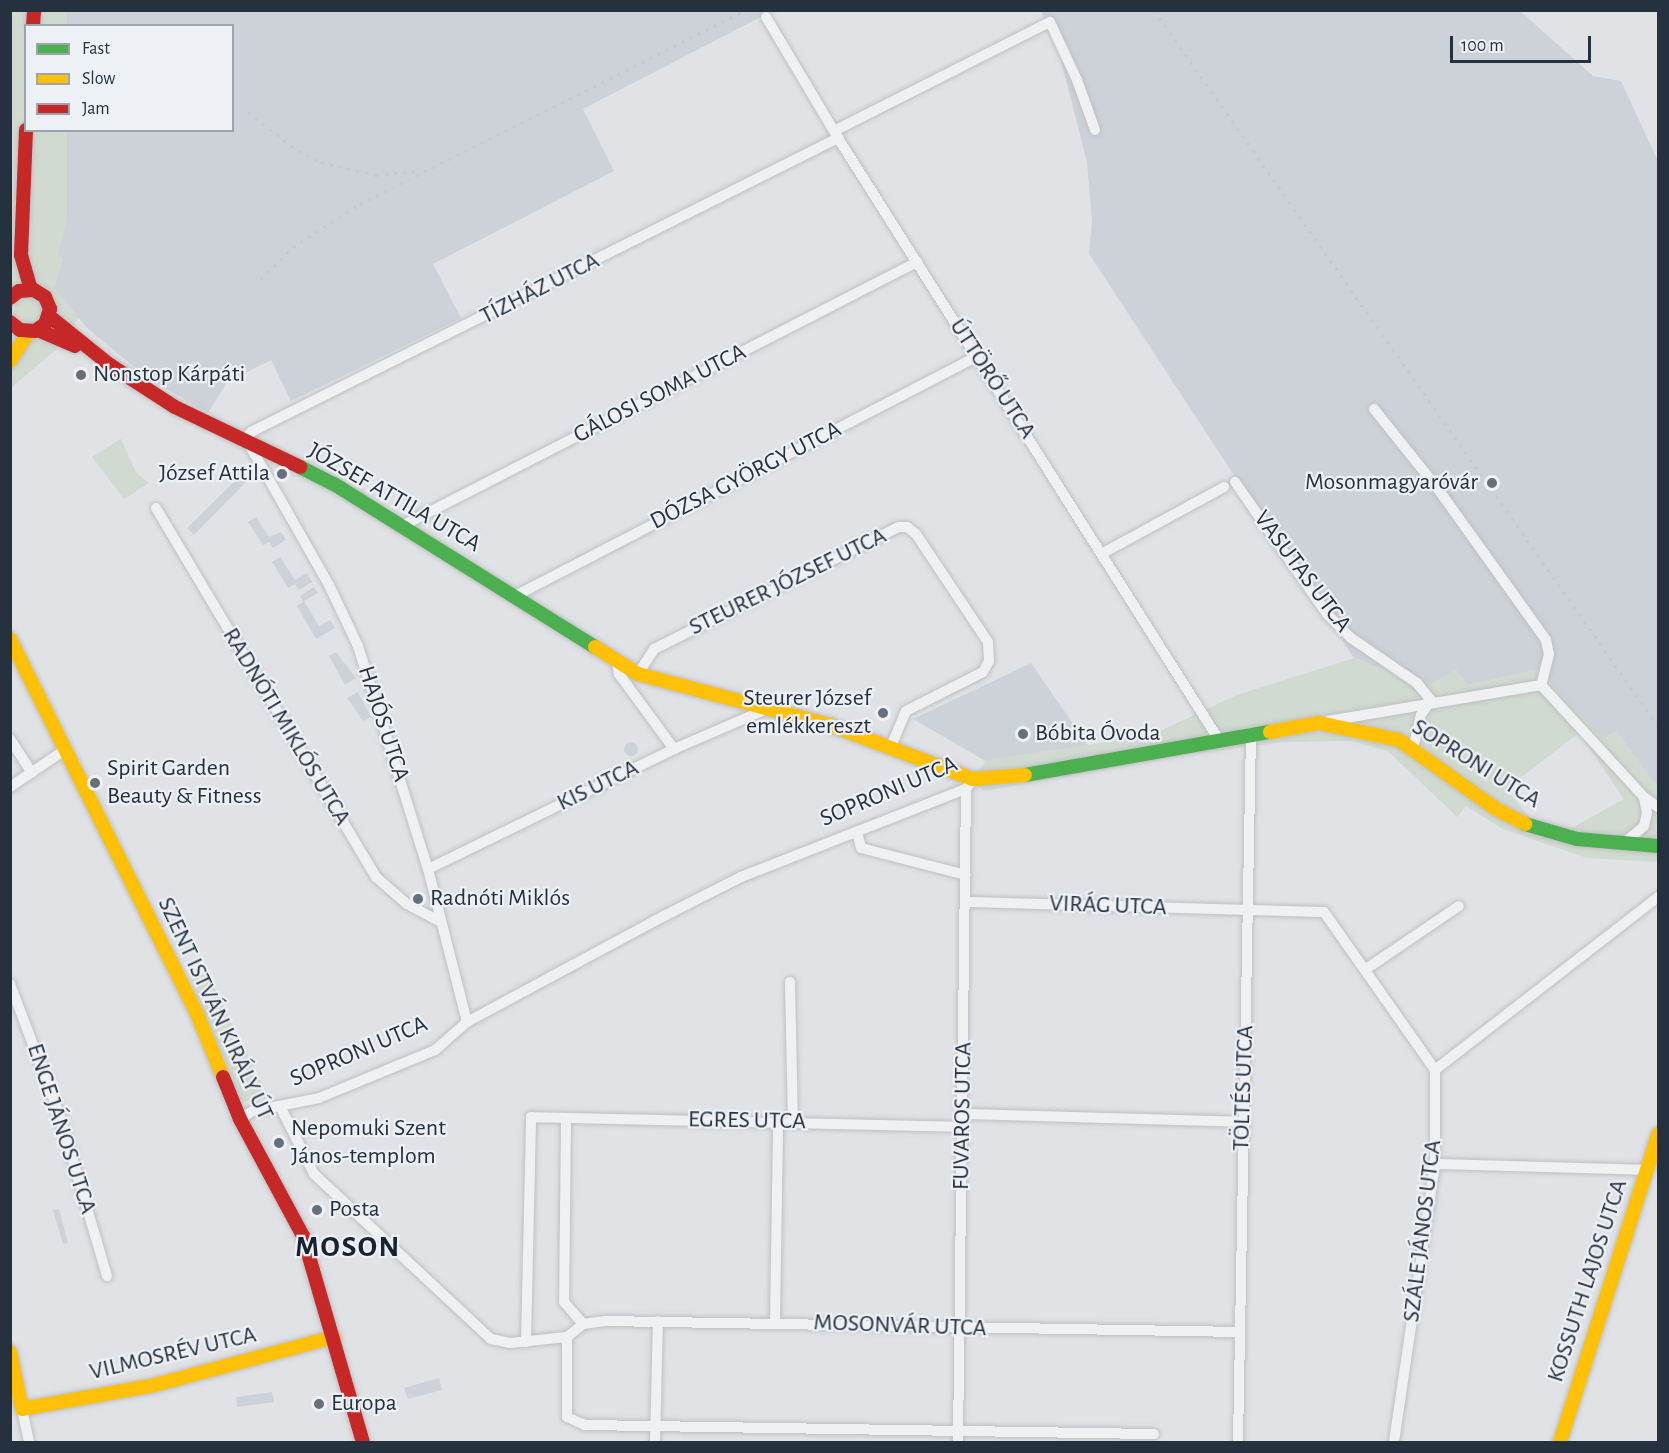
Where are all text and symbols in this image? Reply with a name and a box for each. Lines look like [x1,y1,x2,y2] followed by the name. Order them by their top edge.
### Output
[24,24,234,132] legend
[1453,24,1594,62] scale bar
[1461,37,1504,55] text: 100 m
[82,40,110,58] text: Fast
[82,70,115,88] text: Slow
[82,100,110,118] text: Jam
[476,247,604,331] street label: TÍZHÁZ UTCA
[943,314,1041,444] street label: ÚTTÖRŐ UTCA
[569,338,751,450] street label: GÁLOSI SOMA UTCA
[93,361,245,389] place label: Nonstop Kárpáti
[74,368,88,382] marker: Nonstop Kárpáti
[646,415,846,537] street label: DÓZSA GYÖRGY UTCA
[302,437,486,559] street label: JÓZSEF ATTILA UTCA
[159,460,270,488] place label: József Attila
[275,467,289,481] marker: József Attila
[1305,469,1478,497] place label: Mosonmagyaróvár
[1483,474,1501,492] marker: Mosonmagyaróvár
[1247,505,1357,639] street label: VASUTAS UTCA
[685,522,891,642] street label: STEURER JÓZSEF UTCA
[216,623,356,831] street label: RADNÓTI MIKLÓS UTCA
[351,662,415,786] street label: HAJÓS UTCA
[743,685,871,741] place label: Steurer József emlékkereszt
[876,706,890,720] marker: Steurer József emlékkereszt
[1406,713,1546,815] street label: SOPRONI UTCA
[1035,720,1161,748] place label: Bóbita Óvoda
[1016,727,1030,741] marker: Bóbita Óvoda
[816,750,962,834] street label: SOPRONI UTCA
[553,754,643,818] street label: KIS UTCA
[107,755,262,811] place label: Spirit Garden Beauty & Fitness
[88,776,102,790] marker: Spirit Garden Beauty & Fitness
[430,885,570,913] place label: Radnóti Miklós
[1049,890,1167,922] street label: VIRÁG UTCA
[411,892,425,906] marker: Radnóti Miklós
[151,893,279,1125] street label: SZENT ISTVÁN KIRÁLY ÚT
[286,1010,432,1094] street label: SOPRONI UTCA
[1227,1025,1261,1151] street label: TÖLTÉS UTCA
[20,1040,102,1218] street label: ENGE JÁNOS UTCA
[947,1042,979,1190] street label: FUVAROS UTCA
[688,1106,806,1136] street label: EGRES UTCA
[291,1115,446,1171] place label: Nepomuki Szent János-templom
[272,1136,286,1150] marker: Nepomuki Szent János-templom
[1398,1138,1448,1324] street label: SZÁLE JÁNOS UTCA
[1542,1176,1634,1386] street label: KOSSUTH LAJOS UTCA
[329,1196,380,1224] place label: Posta
[310,1203,324,1217] marker: Posta
[295,1229,401,1265] district label: MOSON
[813,1309,987,1343] street label: MOSONVÁR UTCA
[87,1321,259,1387] street label: VILMOSRÉV UTCA
[331,1390,397,1418] place label: Europa
[312,1397,326,1411] marker: Europa

